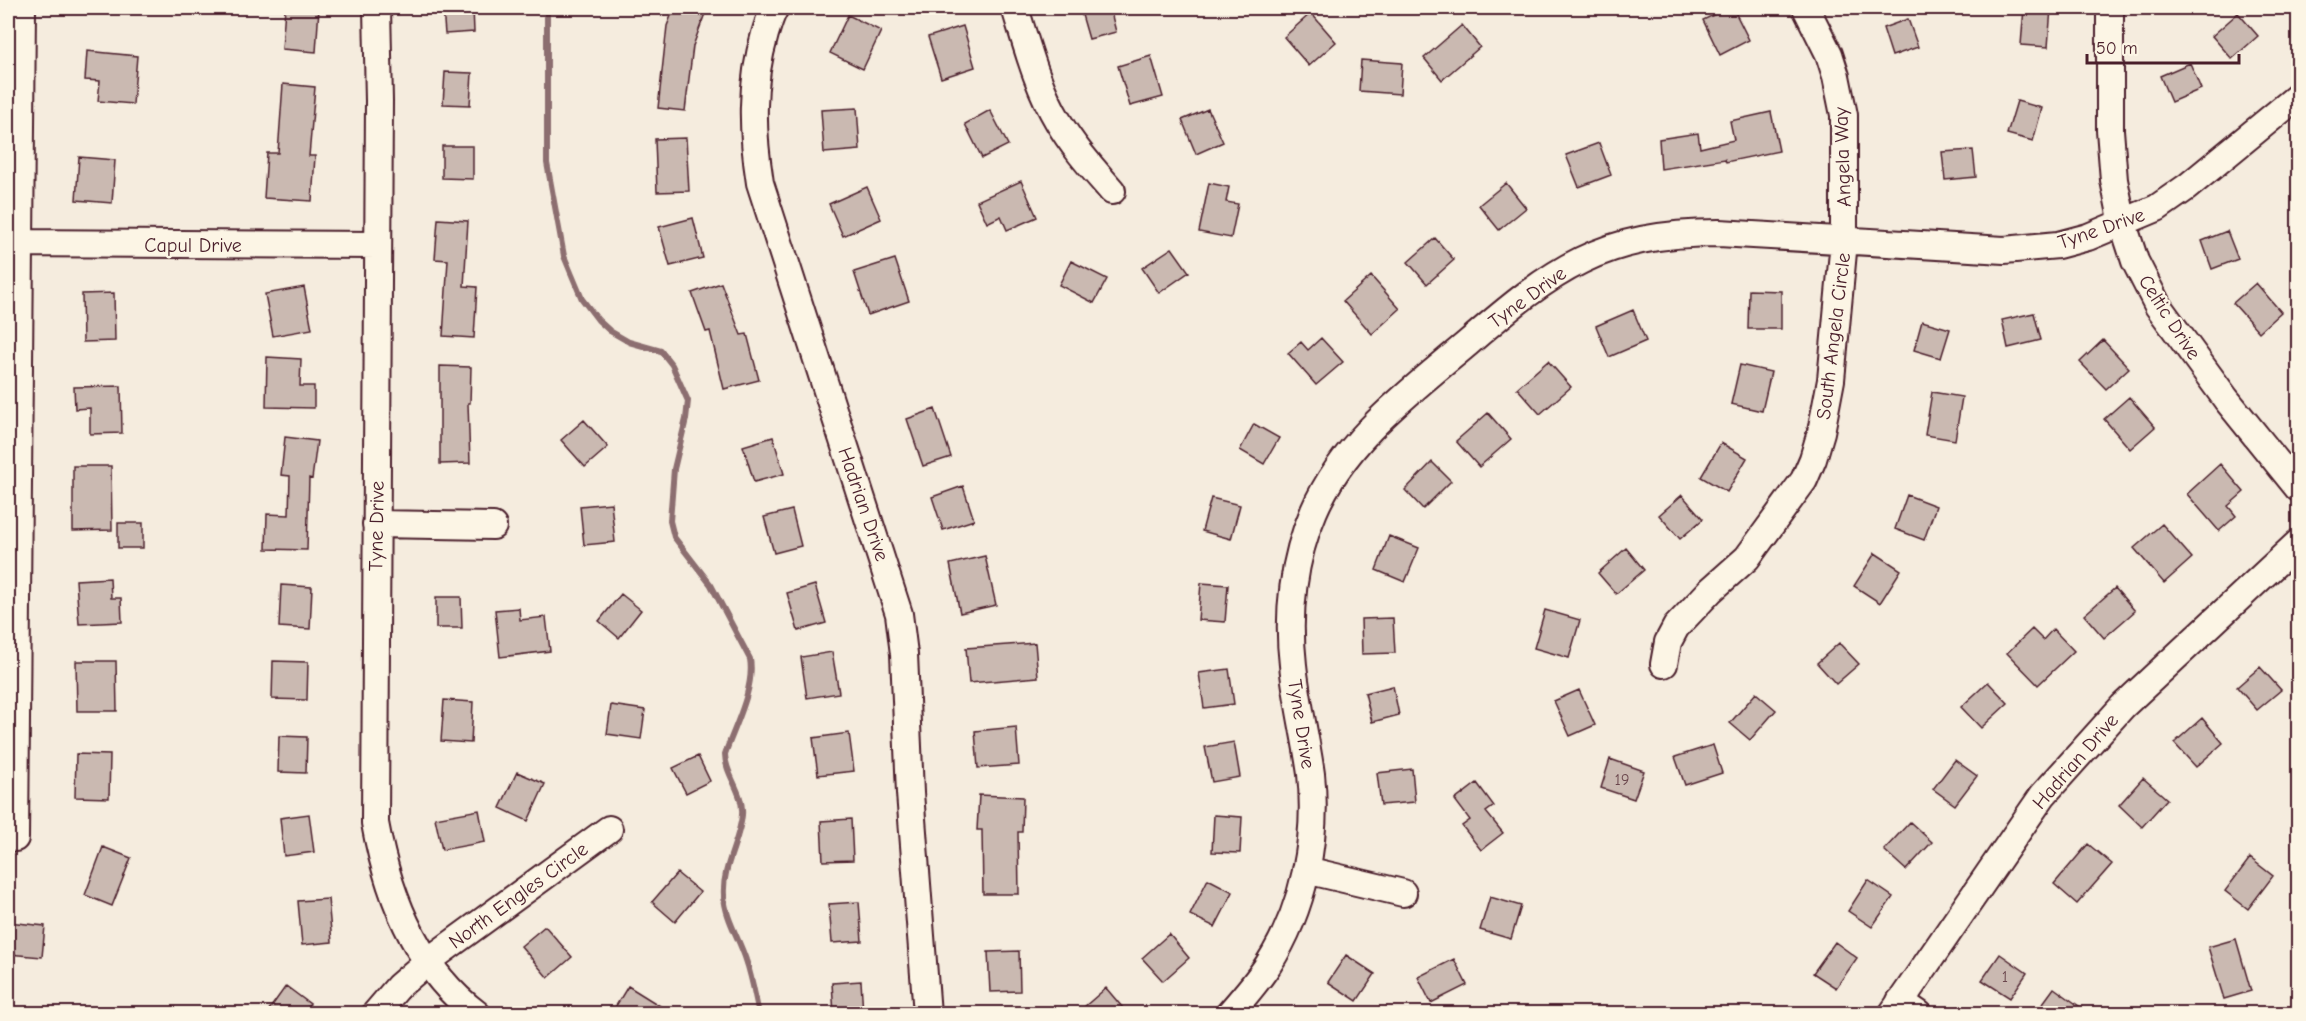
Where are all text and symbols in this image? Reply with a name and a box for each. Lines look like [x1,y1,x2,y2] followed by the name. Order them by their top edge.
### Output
[2087,27,2238,65] scale bar
[2096,38,2138,59] text: 50 m
[1829,107,1856,207] street label: Angela Way
[2055,203,2148,254] street label: Tyne Drive
[144,234,242,257] street label: Capul Drive
[1812,251,1855,421] street label: South Angela Circle
[1484,262,1571,333] street label: Tyne Drive
[2134,271,2205,364] street label: Celtic Drive
[833,444,894,564] street label: Hadrian Drive
[364,481,389,571] street label: Tyne Drive
[1283,678,1320,770] street label: Tyne Drive
[2028,709,2123,814] street label: Hadrian Drive
[1615,771,1629,789] house number: 19
[444,837,592,954] street label: North Engles Circle
[2002,968,2008,986] house number: 1

